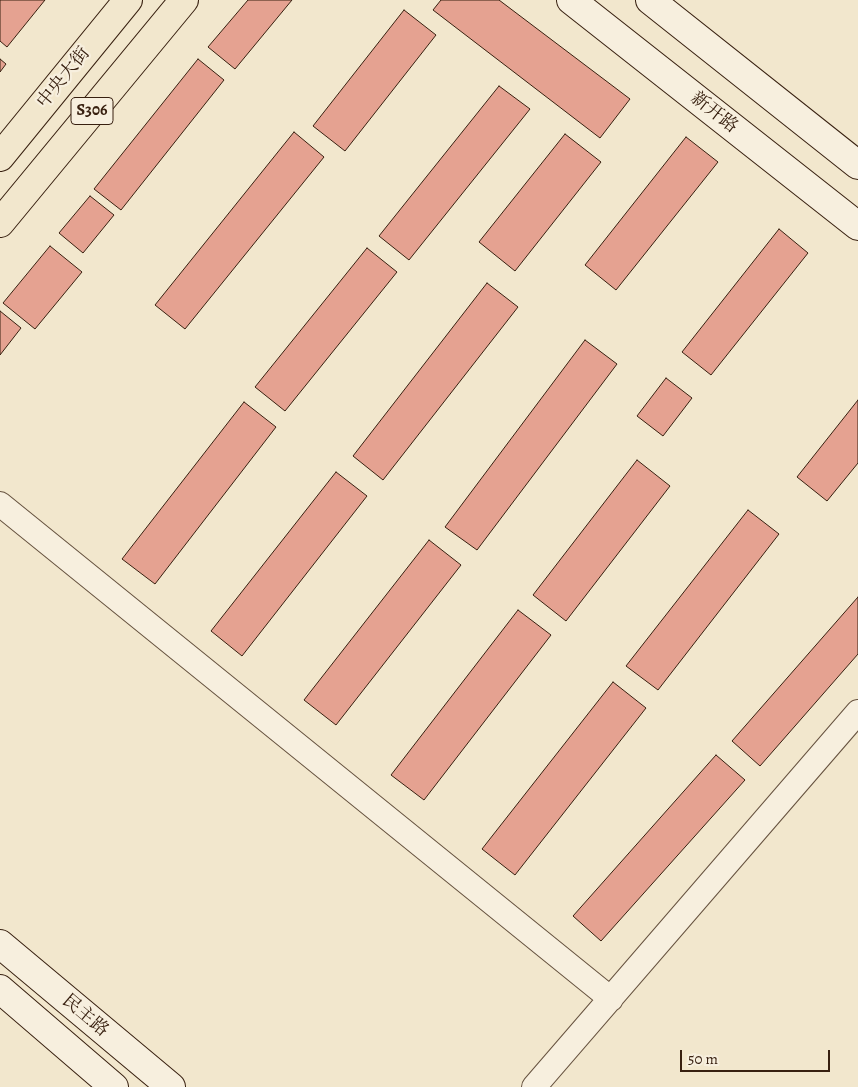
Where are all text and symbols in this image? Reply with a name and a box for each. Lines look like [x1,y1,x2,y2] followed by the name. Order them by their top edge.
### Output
[33,43,95,113] street label: 中央大街
[686,88,742,138] street label: 新开路
[71,98,113,124] road number: S306
[57,990,113,1042] street label: 民主路
[683,1040,833,1072] scale bar
[688,1049,718,1069] text: 50 m

